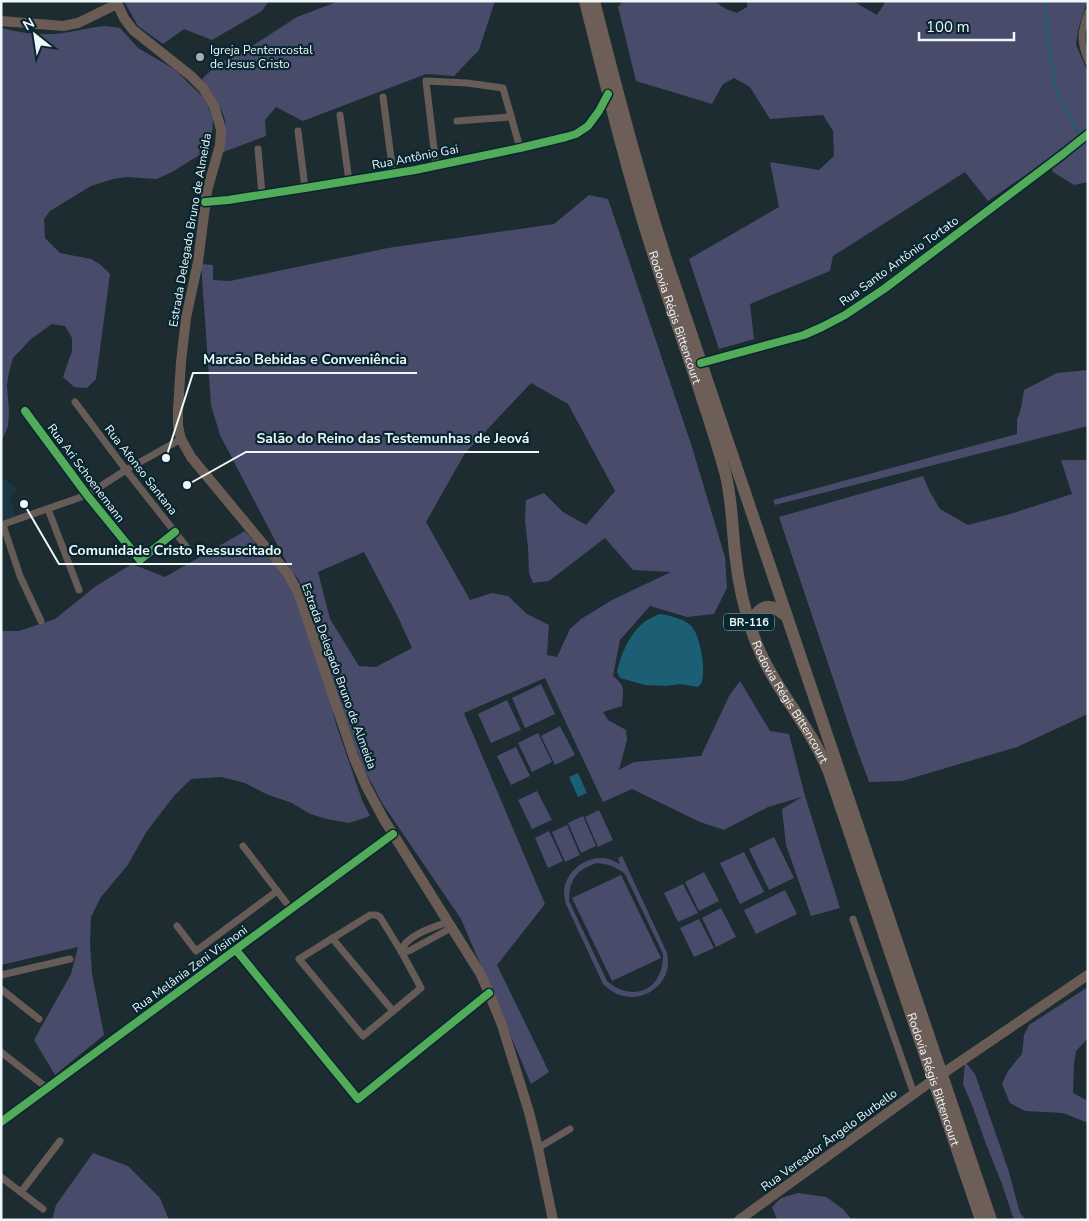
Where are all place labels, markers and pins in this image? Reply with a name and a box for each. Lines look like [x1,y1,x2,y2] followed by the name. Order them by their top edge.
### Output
[210,42,313,72] place label: Igreja Pentencostal de Jesus Cristo
[194,51,206,63] marker: Igreja Pentencostal de Jesus Cristo
[193,344,417,373] callout: Marcão Bebidas e Conveniência
[246,423,539,452] callout: Salão do Reino das Testemunhas de Jeová
[59,535,292,564] callout: Comunidade Cristo Ressuscitado

